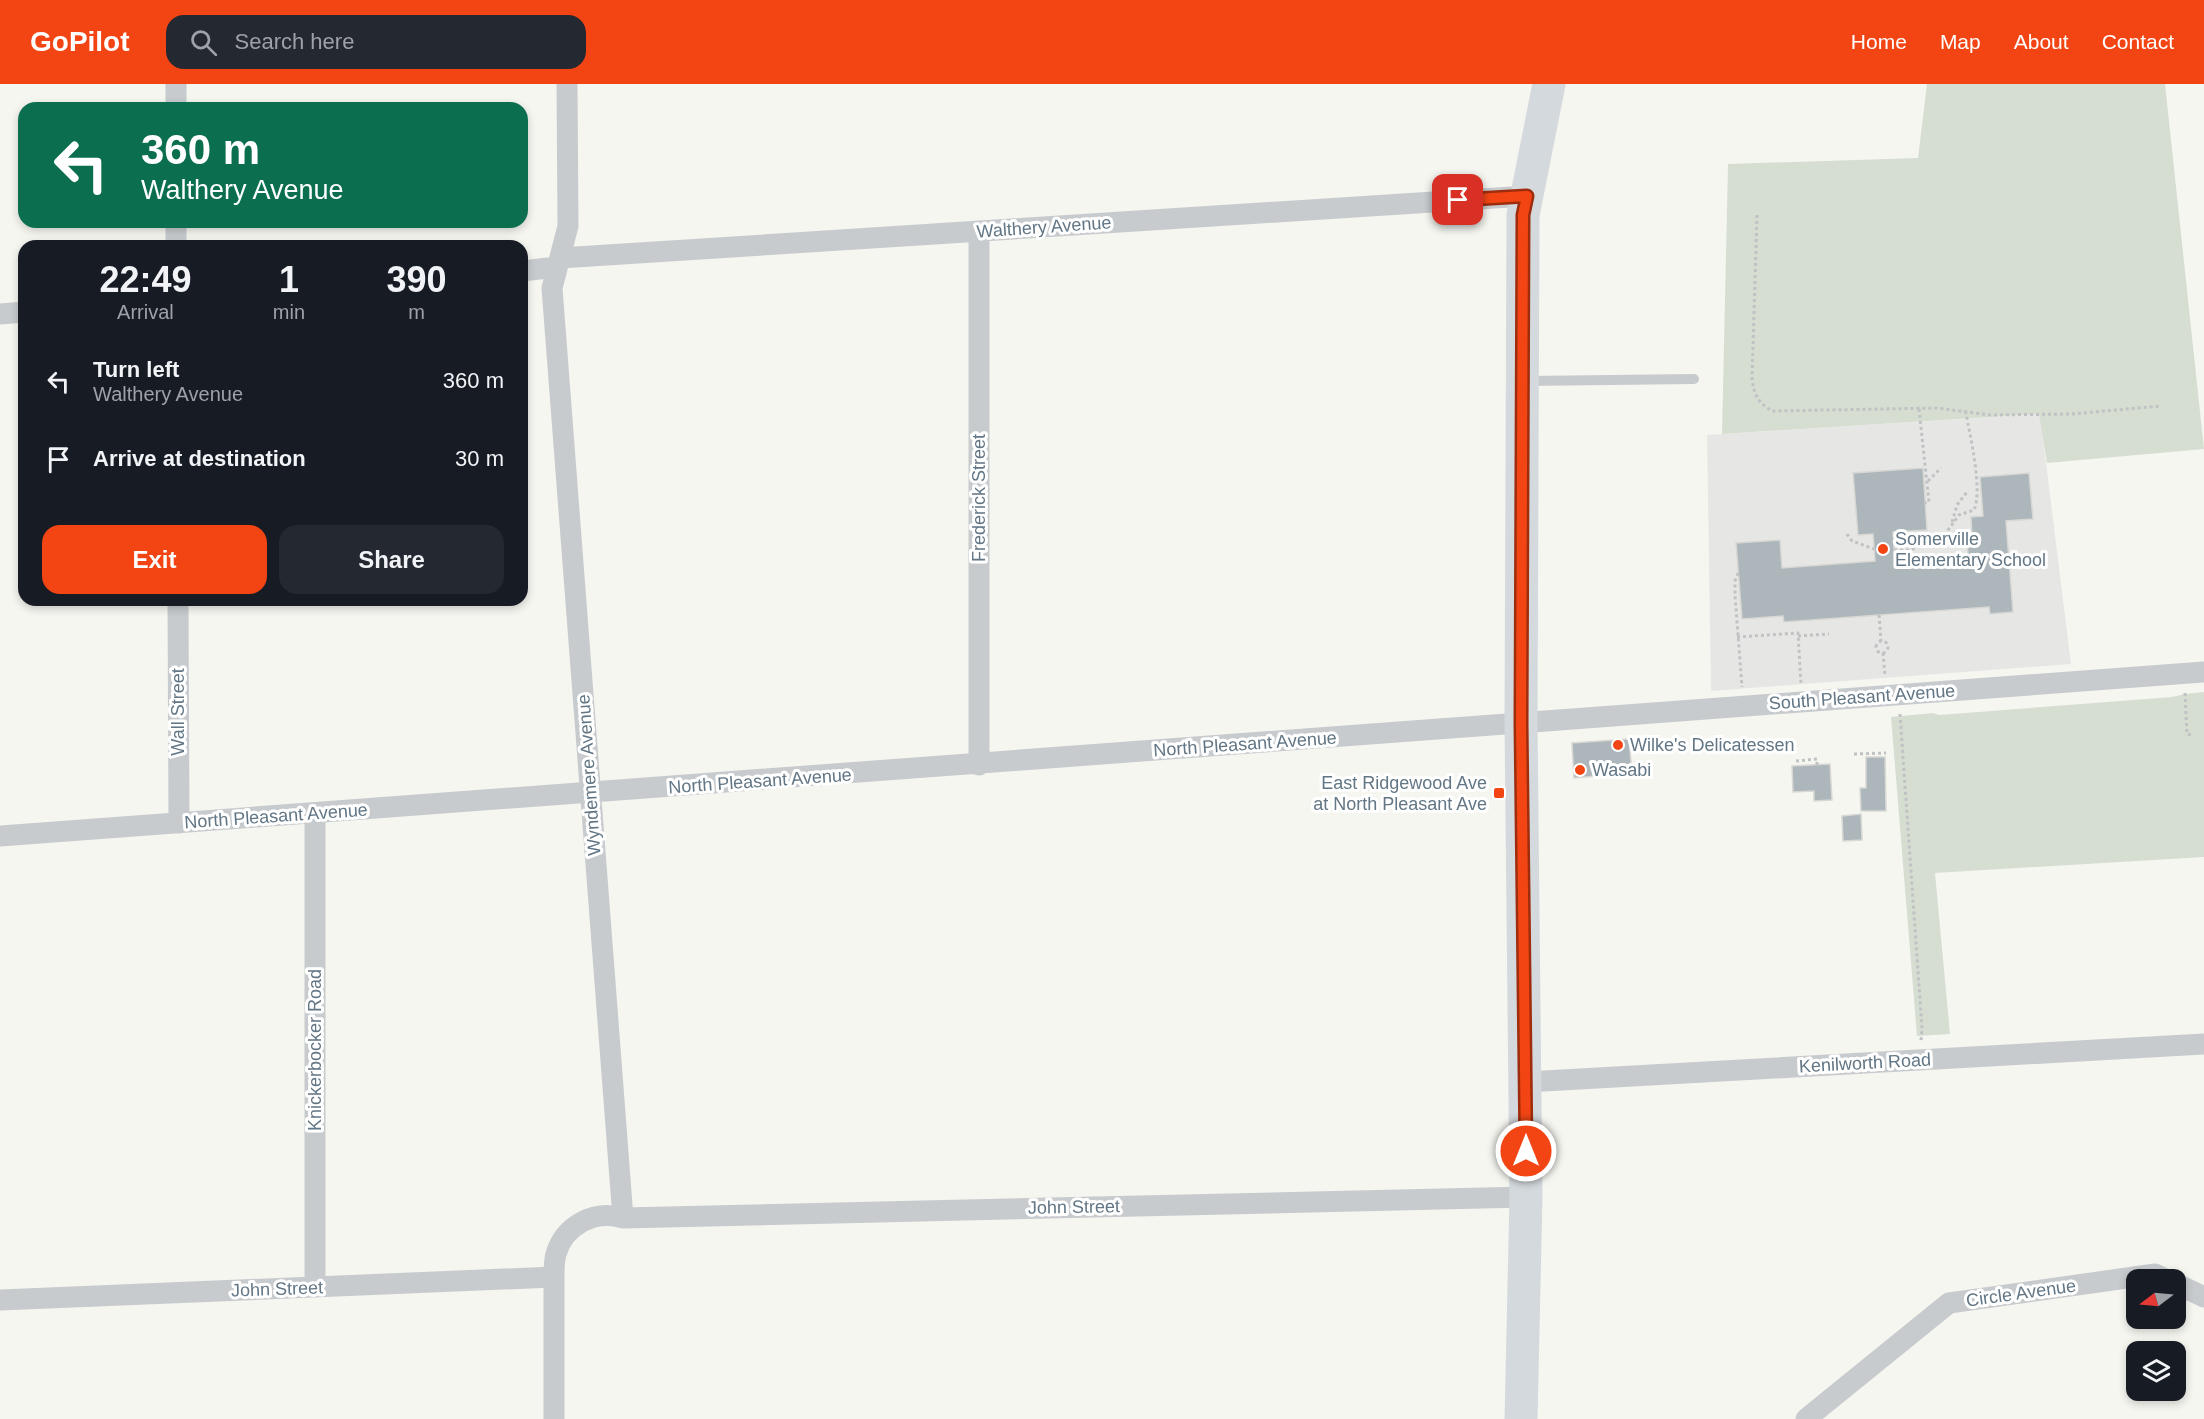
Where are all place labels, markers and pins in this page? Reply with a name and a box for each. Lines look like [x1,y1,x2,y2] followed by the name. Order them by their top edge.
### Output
[1432,174,1483,225] pin
[1895,529,2046,570] place label: Somerville Elementary School
[1876,542,1890,556] marker: Somerville Elementary School
[1630,735,1795,755] place label: Wilke's Delicatessen
[1611,738,1625,752] marker: Wilke's Delicatessen
[1592,760,1651,780] place label: Wasabi
[1573,763,1587,777] marker: Wasabi
[1313,773,1487,814] place label: East Ridgewood Ave at North Pleasant Ave
[1492,786,1506,800] marker: East Ridgewood Ave at North Pleasant Ave

